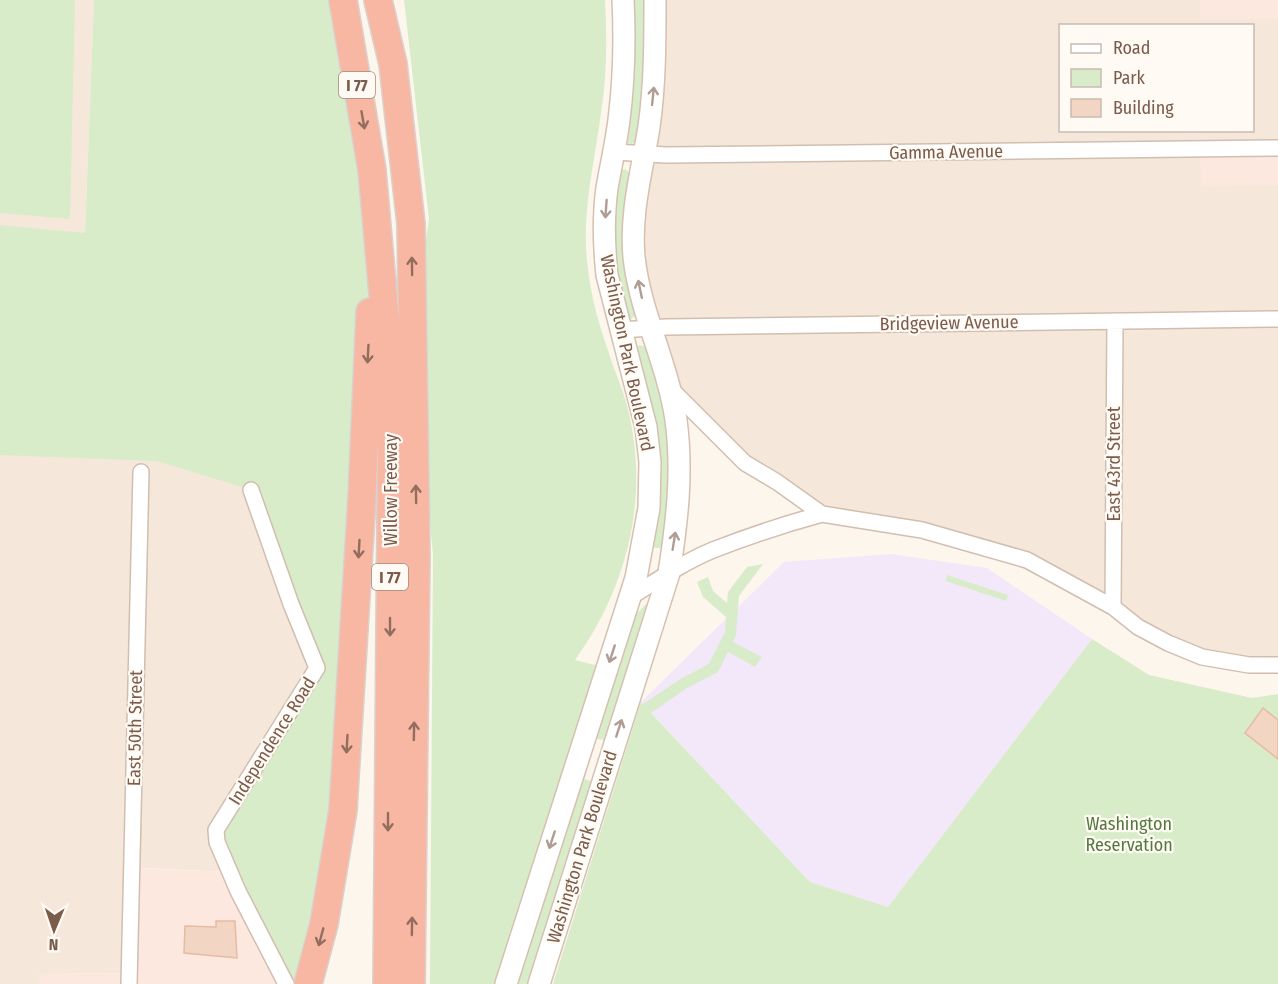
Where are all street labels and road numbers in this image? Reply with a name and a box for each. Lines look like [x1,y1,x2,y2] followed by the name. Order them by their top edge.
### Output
[339,72,375,98] road number: I 77
[889,140,1003,164] street label: Gamma Avenue
[595,253,659,453] street label: Washington Park Boulevard
[879,311,1019,335] street label: Bridgeview Avenue
[1103,406,1125,522] street label: East 43rd Street
[380,434,402,546] street label: Willow Freeway
[372,564,408,590] road number: I 77
[123,670,147,786] street label: East 50th Street
[224,673,320,809] street label: Independence Road
[542,748,622,946] street label: Washington Park Boulevard

